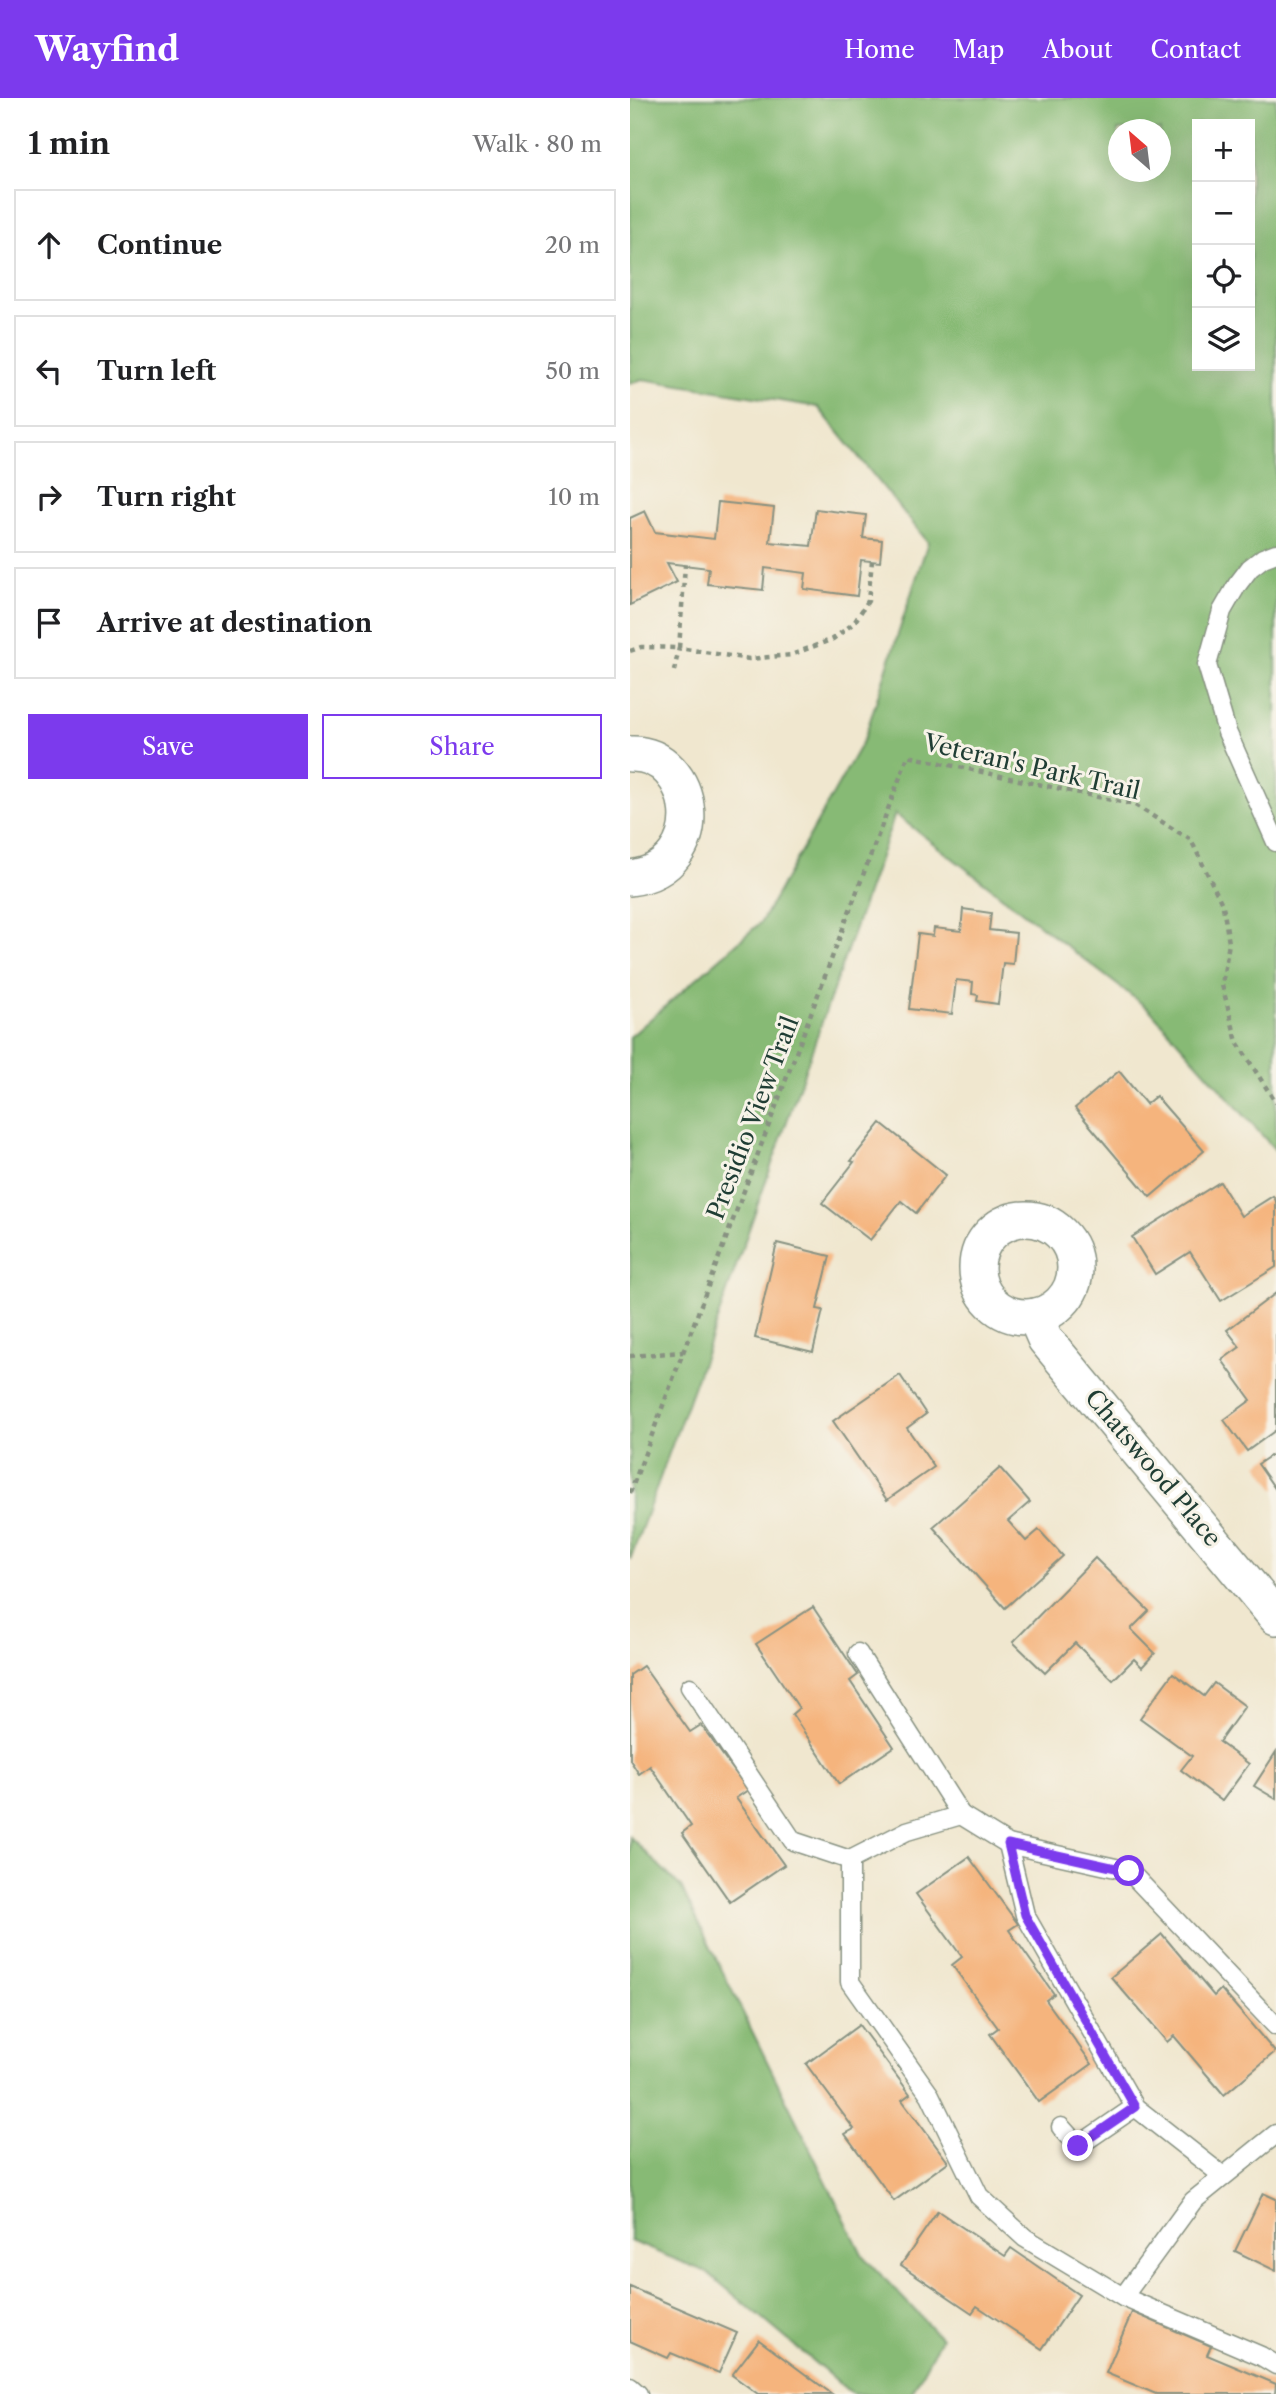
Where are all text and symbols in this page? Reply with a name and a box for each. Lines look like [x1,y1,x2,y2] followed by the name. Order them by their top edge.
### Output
[35,29,179,70] text: Wayfind
[844,35,915,64] text: Home
[953,35,1004,64] text: Map
[1042,35,1113,64] text: About
[1151,35,1241,64] text: Contact
[1108,119,1171,182] north arrow
[1192,119,1255,371] map controls
[1192,119,1255,182] button: +
[28,125,110,162] text: 1 min
[473,130,602,158] text: Walk · 80 m
[1192,182,1255,245] button: −
[30,226,68,264] icon: ahead
[97,229,222,261] text: Continue
[545,231,600,259] text: 20 m
[1192,245,1255,308] button: locate
[1192,308,1255,371] button: layers
[30,352,68,390] icon: left
[97,355,216,387] text: Turn left
[545,357,600,385] text: 50 m
[30,478,68,516] icon: right
[97,481,236,513] text: Turn right
[548,483,600,511] text: 10 m
[30,604,68,642] icon: arrive
[97,607,372,639] text: Arrive at destination
[28,714,308,779] button: Save
[322,714,602,779] button: Share
[920,727,1143,805] street label: Veteran's Park Trail
[700,1012,805,1223] street label: Presidio View Trail
[1079,1383,1228,1552] street label: Chatswood Place
[1113,1855,1144,1886] route start
[1062,2130,1093,2161] route end

